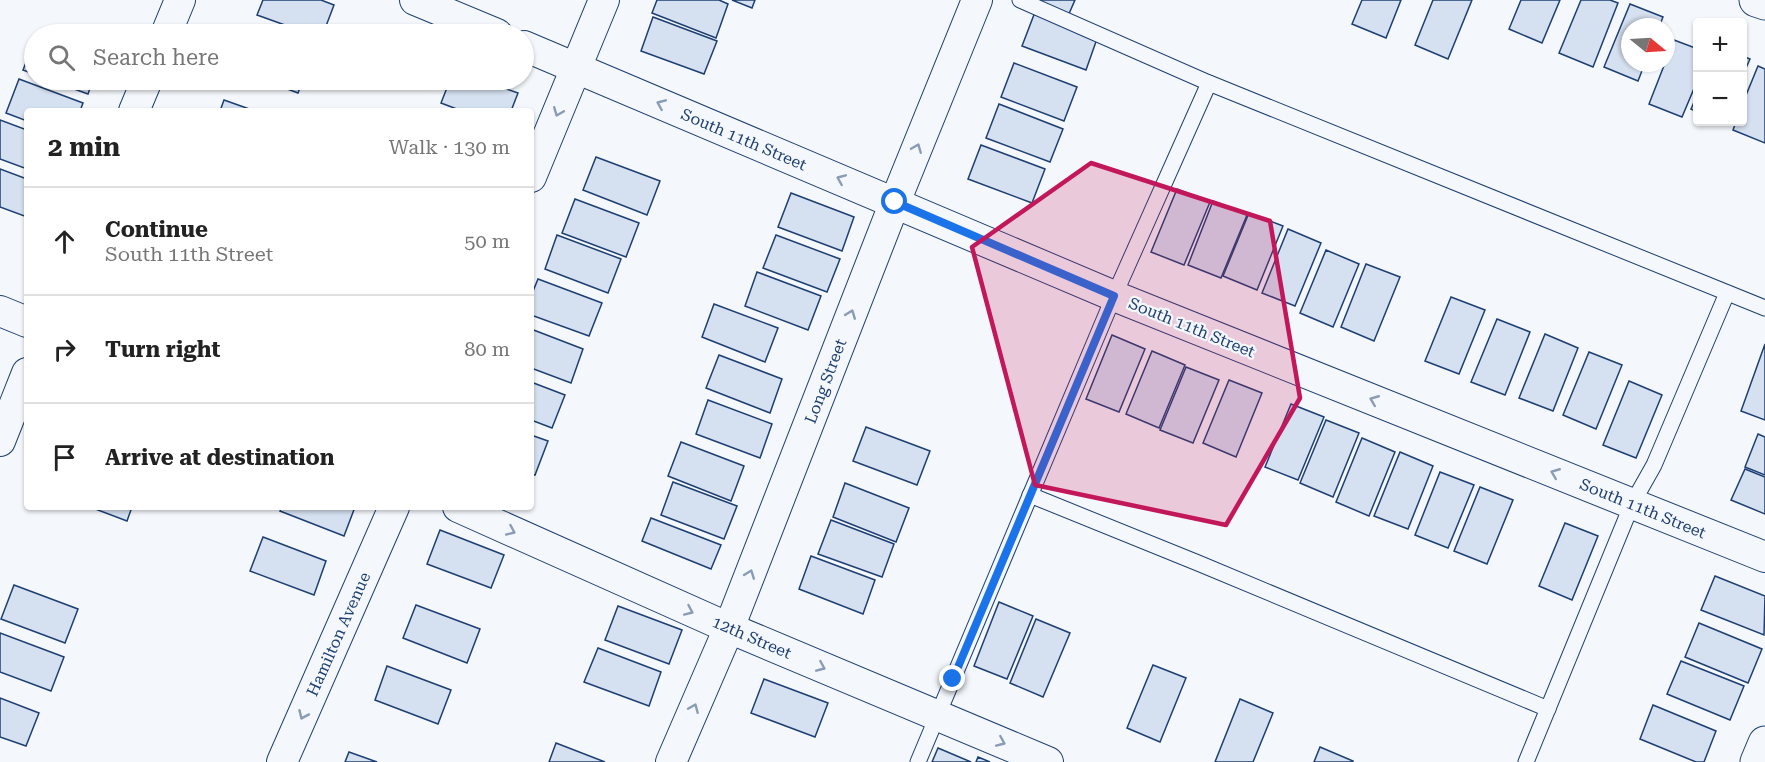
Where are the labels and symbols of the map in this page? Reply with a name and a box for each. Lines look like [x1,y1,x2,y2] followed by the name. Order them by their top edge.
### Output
[1621,18,1675,72] north arrow
[656,99,667,111] one-way arrow
[678,104,809,174] street label: South 11th Street
[553,106,565,117] one-way arrow
[910,143,922,154] one-way arrow
[836,174,847,186] one-way arrow
[881,188,907,214] route start
[1126,293,1258,361] street label: South 11th Street
[844,309,856,320] one-way arrow
[801,336,850,426] street label: Long Street
[1369,395,1380,407] one-way arrow
[1550,468,1561,480] one-way arrow
[1577,474,1709,542] street label: South 11th Street
[505,524,516,536] one-way arrow
[303,569,374,699] street label: Hamilton Avenue
[743,569,755,580] one-way arrow
[683,603,694,615] one-way arrow
[709,612,794,663] street label: 12th Street
[815,660,826,672] one-way arrow
[939,665,965,691] route end
[687,704,699,715] one-way arrow
[298,708,310,719] one-way arrow
[995,735,1006,747] one-way arrow

